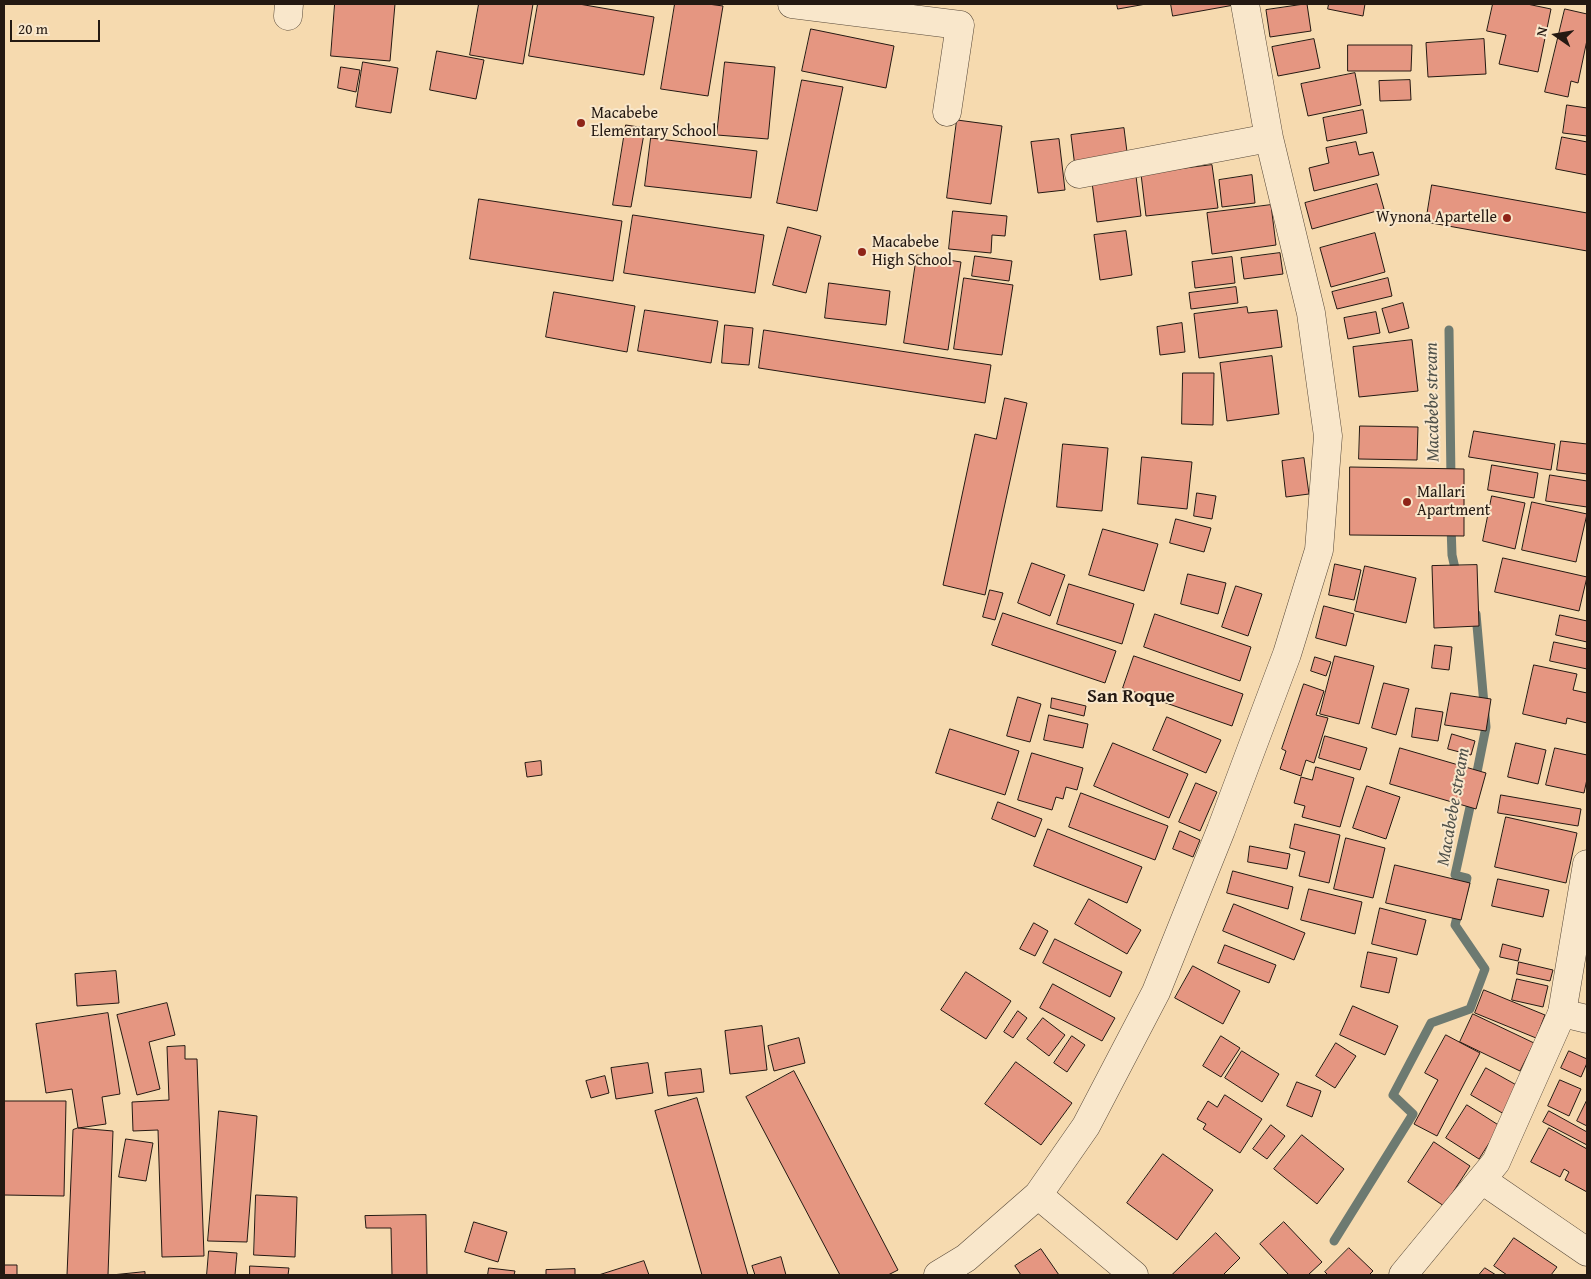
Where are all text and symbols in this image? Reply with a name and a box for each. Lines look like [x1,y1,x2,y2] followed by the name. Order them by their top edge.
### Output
[12,10,102,42] scale bar
[1531,10,1581,60] north arrow
[18,18,48,39] text: 20 m
[1531,25,1552,38] text: N
[591,104,716,142] place label: Macabebe Elementary School
[575,117,587,129] marker: Macabebe Elementary School
[1376,208,1497,228] place label: Wynona Apartelle
[1501,212,1513,224] marker: Wynona Apartelle
[872,233,952,271] place label: Macabebe High School
[856,246,868,258] marker: Macabebe High School
[1421,342,1445,462] water label: Macabebe stream
[1417,483,1490,521] place label: Mallari Apartment
[1401,496,1413,508] marker: Mallari Apartment
[1087,686,1175,708] district label: San Roque
[1433,746,1475,868] water label: Macabebe stream

